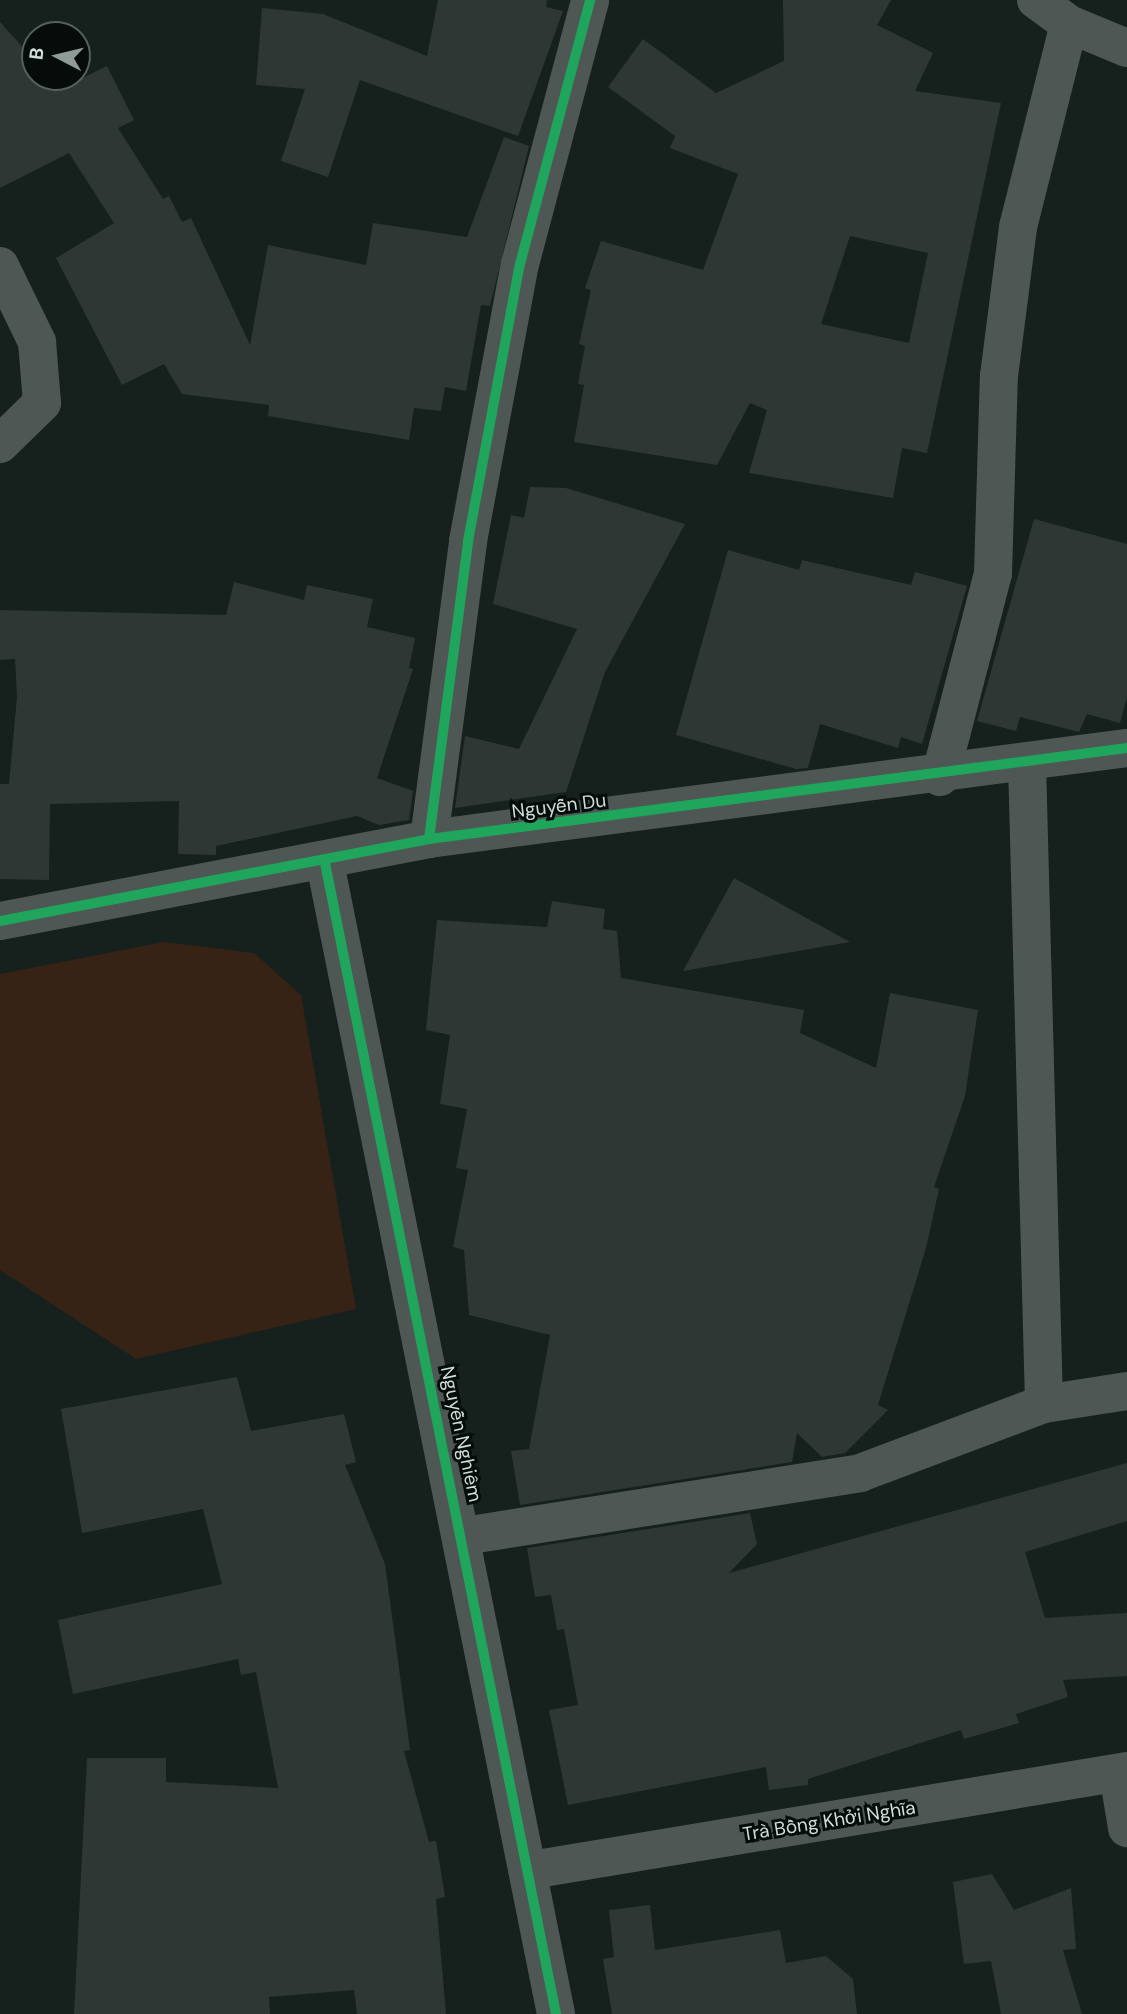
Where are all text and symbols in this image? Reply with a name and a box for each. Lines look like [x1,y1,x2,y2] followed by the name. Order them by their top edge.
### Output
[21,21,91,91] north arrow
[23,46,50,61] text: B
[510,789,608,823] street label: Nguyễn Du
[436,1364,486,1504] street label: Nguyễn Nghiêm
[741,1796,917,1846] street label: Trà Bồng Khởi Nghĩa

